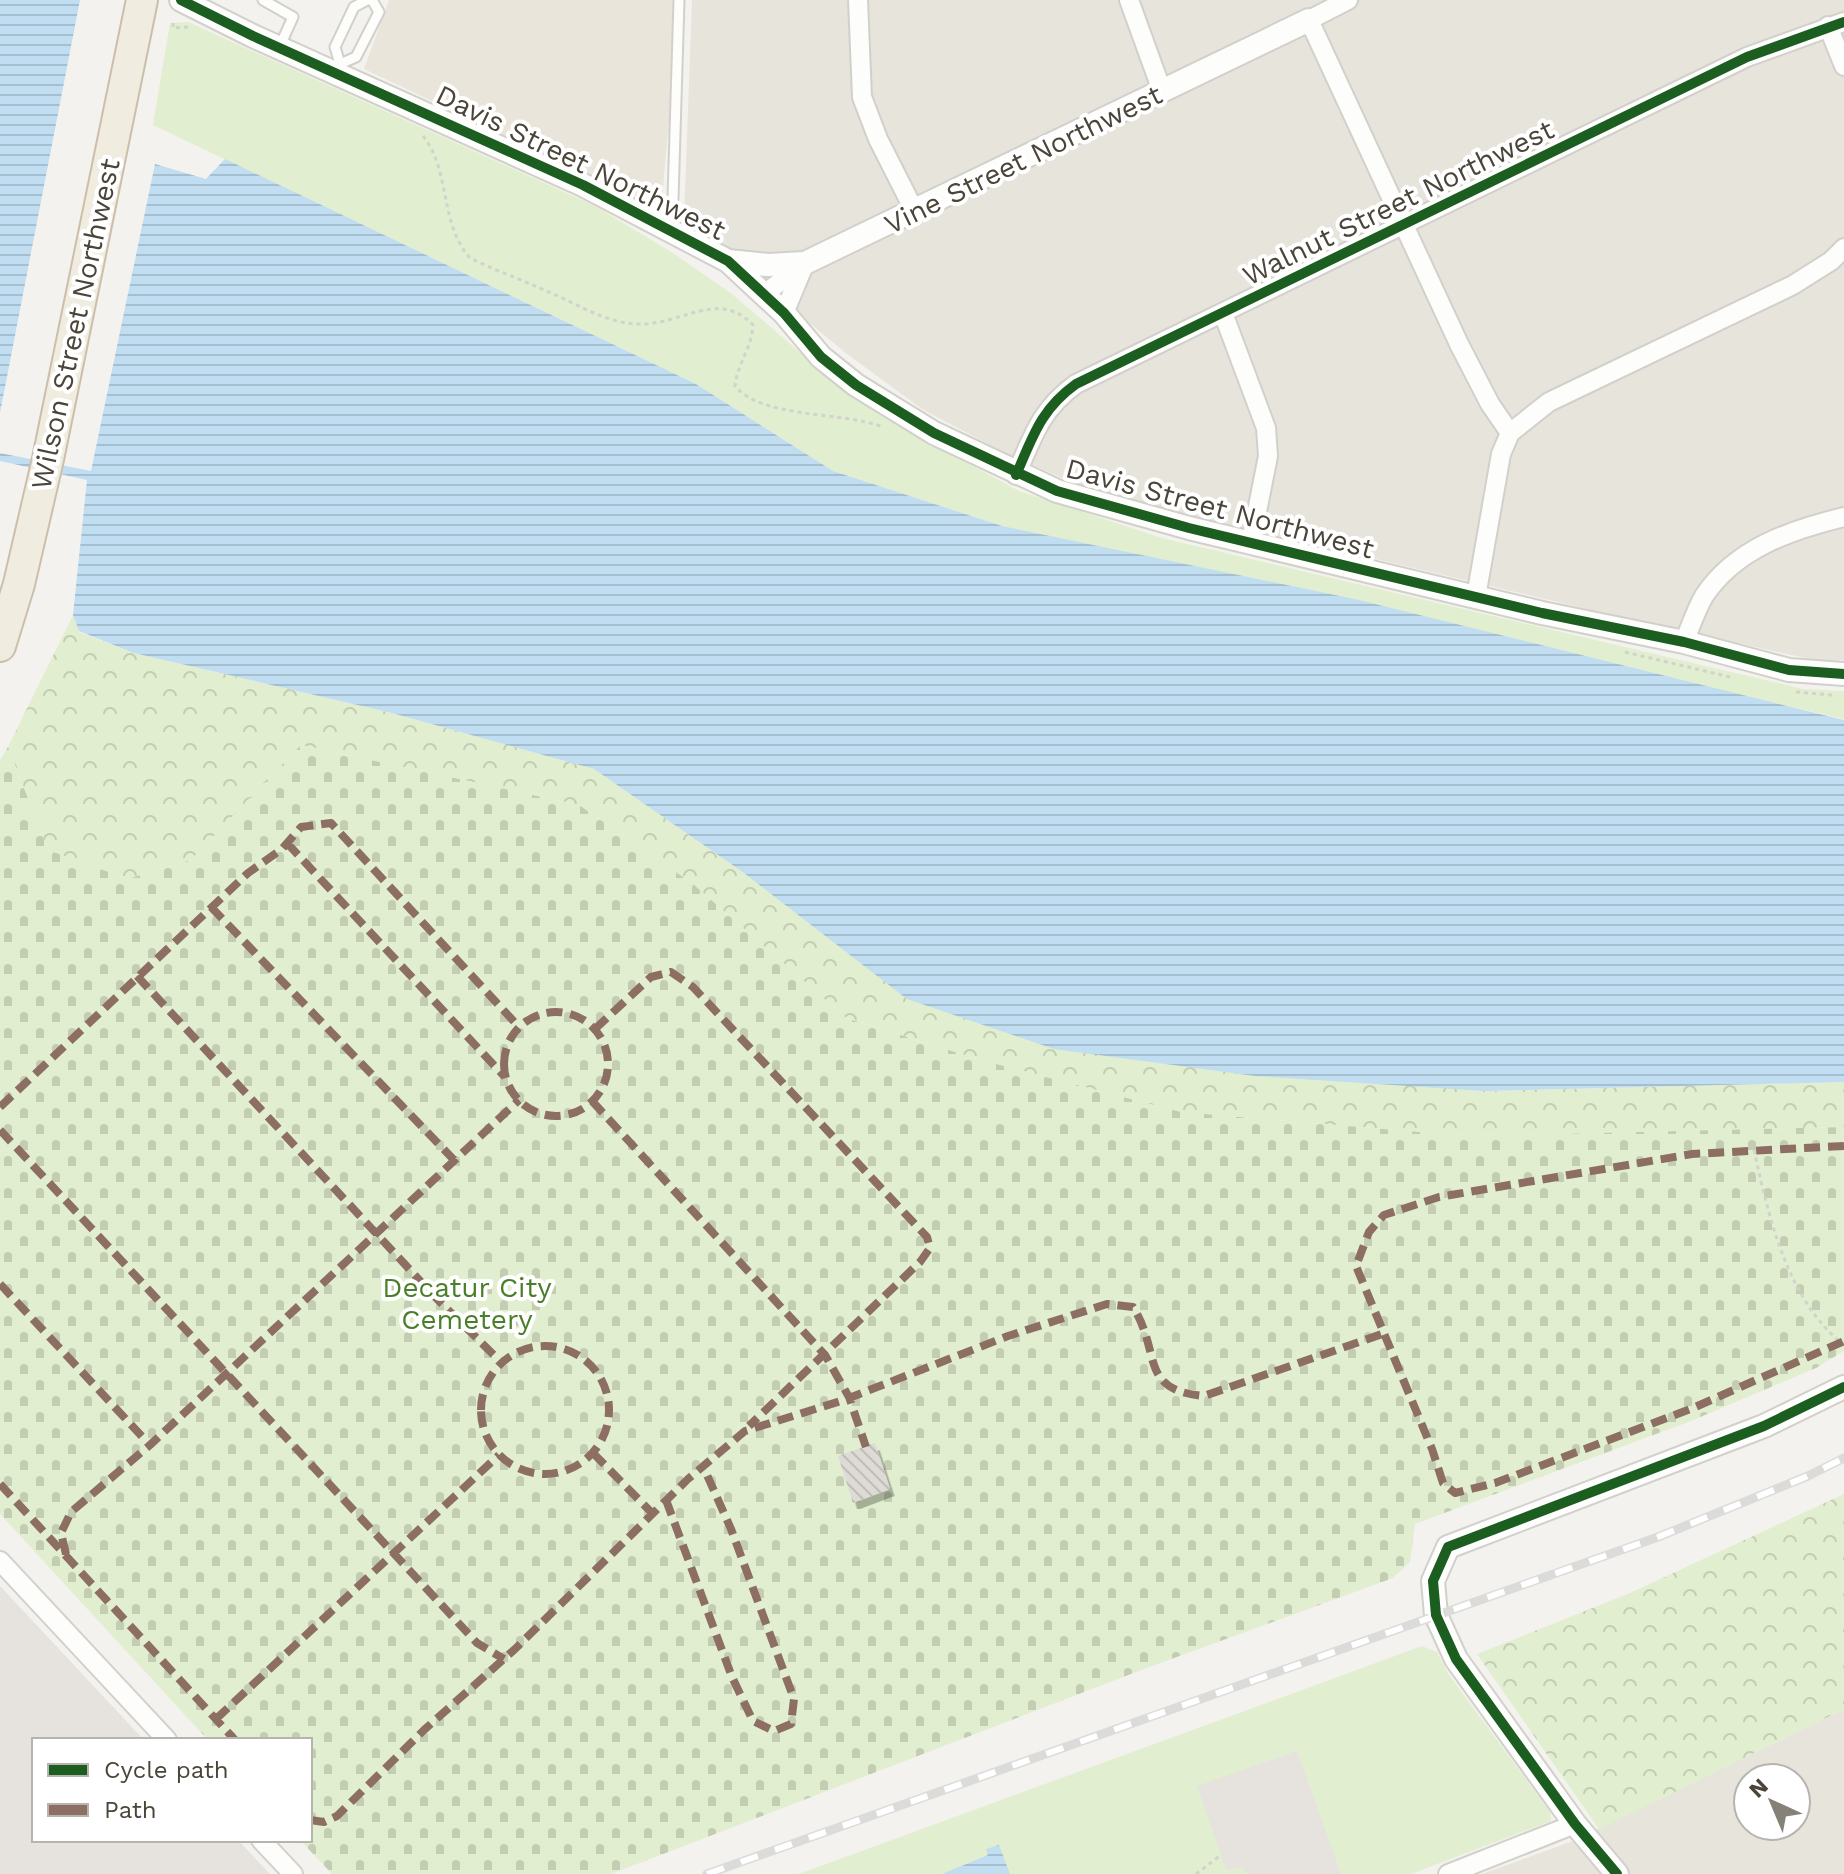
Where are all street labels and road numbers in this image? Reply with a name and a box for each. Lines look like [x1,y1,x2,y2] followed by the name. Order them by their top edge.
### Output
[431,78,731,247] street label: Davis Street Northwest
[879,78,1168,241] street label: Vine Street Northwest
[1237,113,1559,292] street label: Walnut Street Northwest
[24,155,127,493] street label: Wilson Street Northwest
[1062,451,1378,566] street label: Davis Street Northwest

